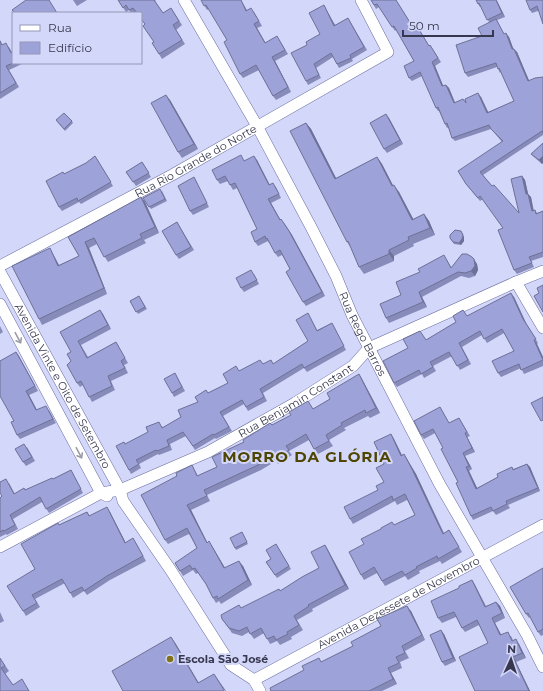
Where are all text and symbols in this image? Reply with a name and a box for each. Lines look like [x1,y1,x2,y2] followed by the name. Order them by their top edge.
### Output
[12,12,142,64] legend
[403,12,493,38] scale bar
[409,18,440,33] text: 50 m
[48,20,72,35] text: Rua
[48,40,92,55] text: Edifício
[132,121,259,201] street label: Rua Rio Grande do Norte
[336,290,390,379] street label: Rua Rego Barros
[12,301,114,471] street label: Avenida Vinte e Oito de Setembro
[15,332,23,344] one-way arrow
[236,361,356,441] street label: Rua Benjamin Constant
[76,447,84,459] one-way arrow
[222,447,392,466] district label: MORRO DA GLÓRIA
[315,553,482,652] street label: Avenida Dezessete de Novembro
[491,639,531,679] north arrow
[507,642,516,656] text: N
[178,652,268,666] place label: Escola São José
[165,654,175,664] marker: Escola São José

